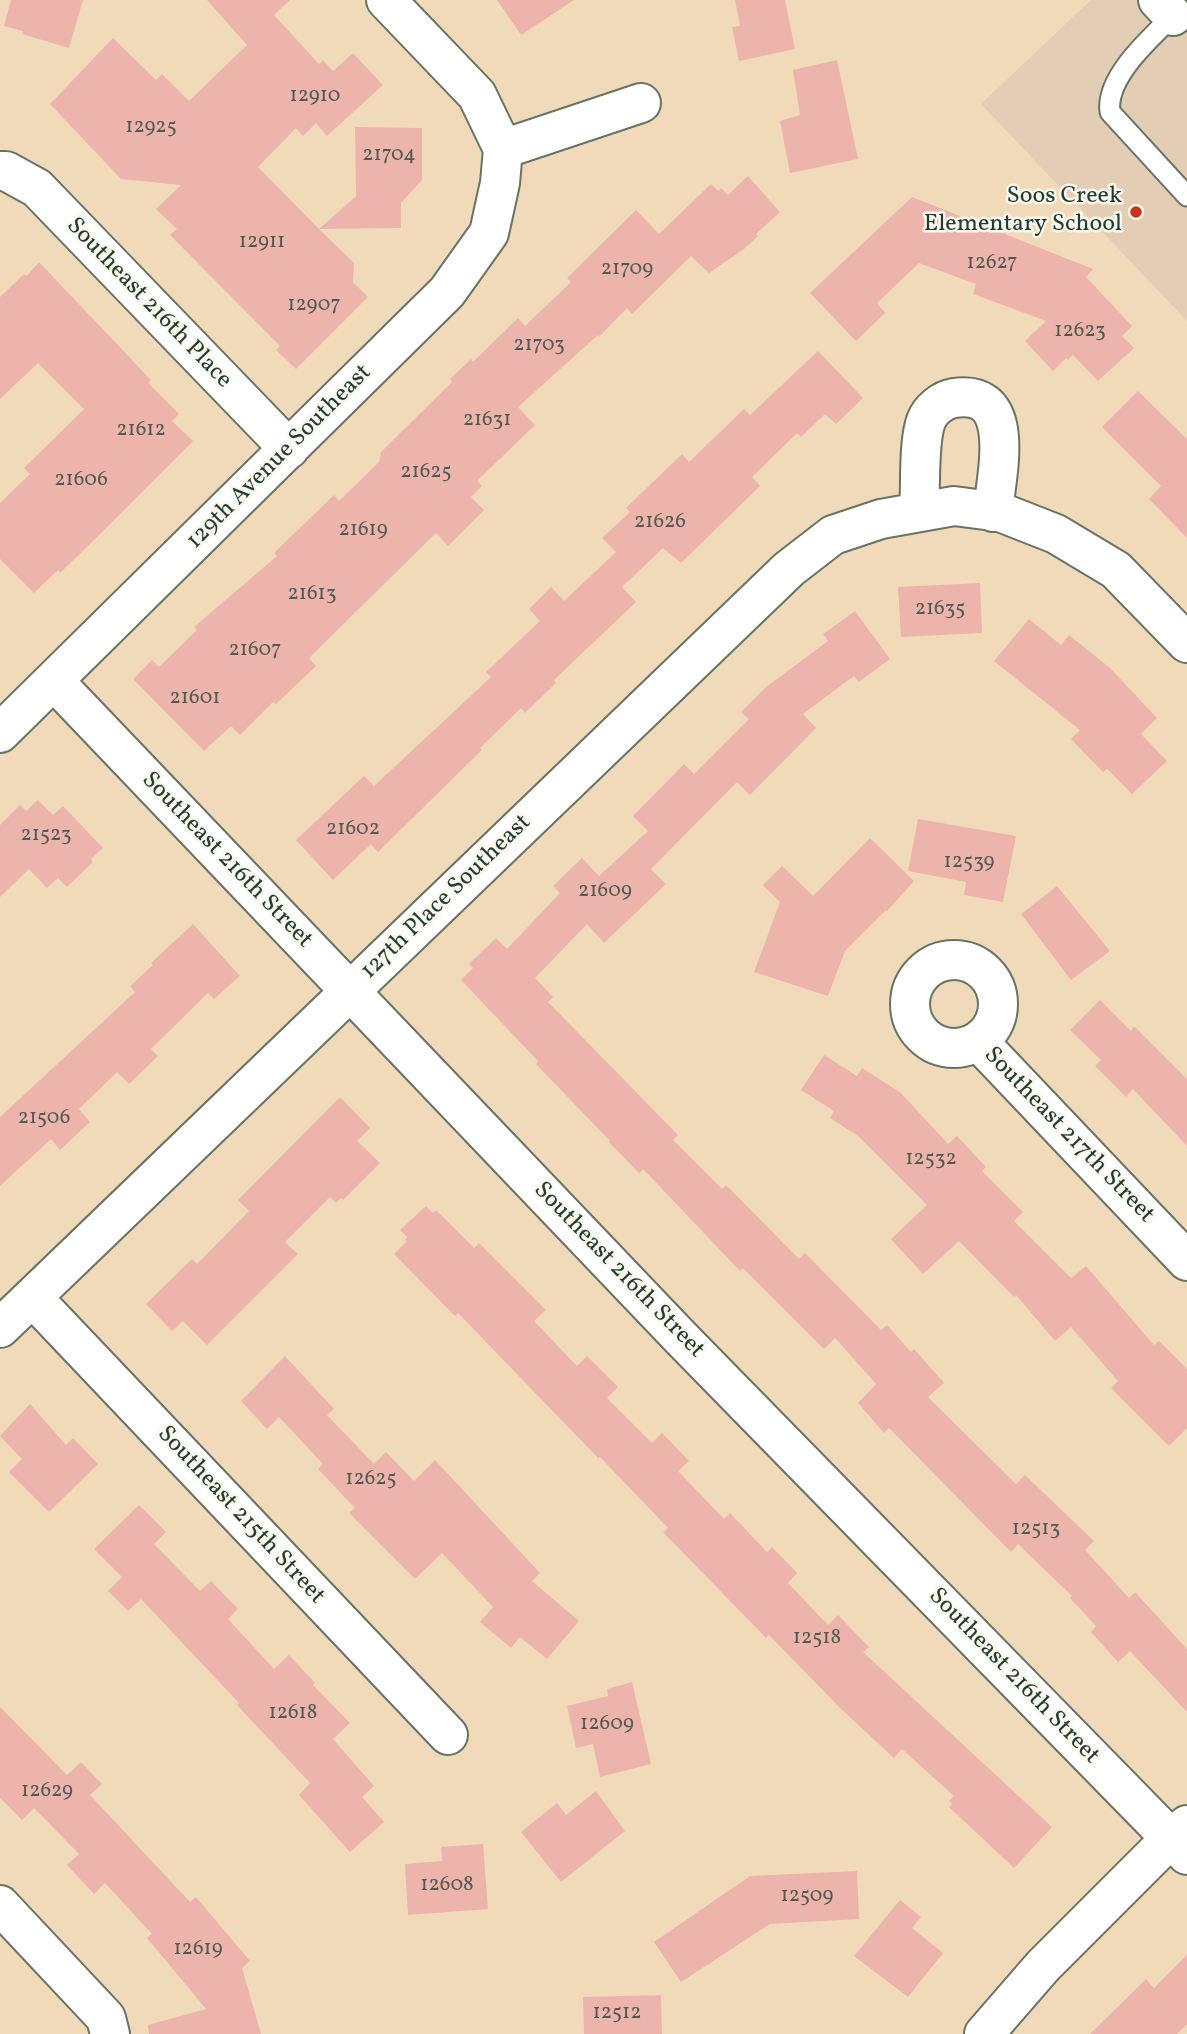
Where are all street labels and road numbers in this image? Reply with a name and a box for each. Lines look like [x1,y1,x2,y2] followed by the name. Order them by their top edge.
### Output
[59,213,237,395] street label: Southeast 216th Place
[182,360,378,556] street label: 129th Avenue Southeast
[134,767,318,955] street label: Southeast 216th Street
[356,809,538,987] street label: 127th Place Southeast
[977,1042,1159,1230] street label: Southeast 217th Street
[526,1177,710,1365] street label: Southeast 216th Street
[150,1421,330,1611] street label: Southeast 215th Street
[921,1583,1105,1771] street label: Southeast 216th Street

